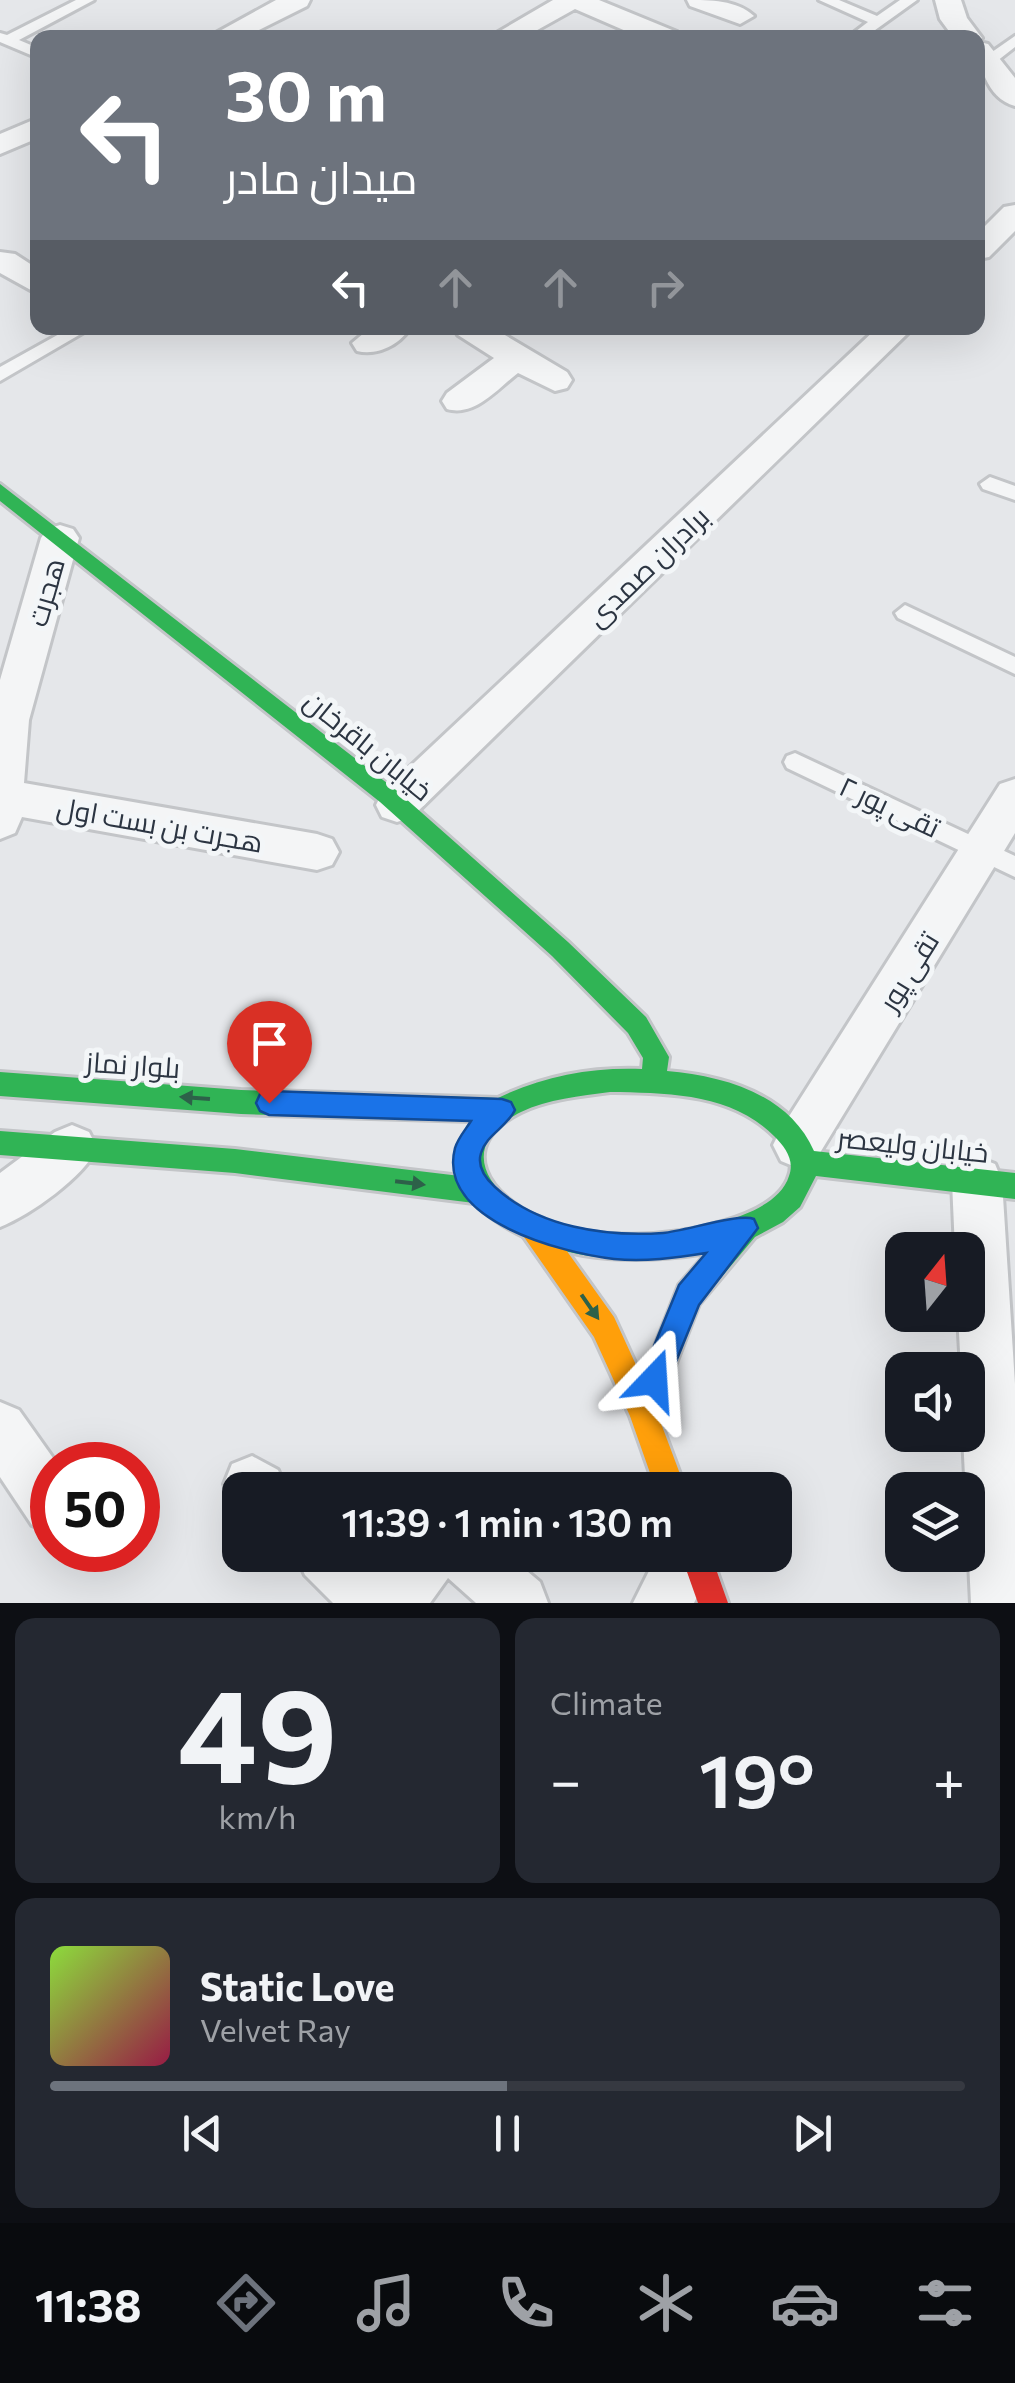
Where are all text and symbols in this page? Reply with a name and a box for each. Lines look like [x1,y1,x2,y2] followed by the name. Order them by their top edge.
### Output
[225,50,387,135] text: 30 m
[60,70,190,200] icon: left
[225,148,418,203] text: میدان مادر
[323,260,378,315] icon: left
[428,260,483,315] icon: ahead
[533,260,588,315] icon: ahead
[638,260,693,315] icon: right
[578,499,716,634] street label: برادران صمدی
[19,554,71,630] street label: هجرت
[297,683,440,808] street label: خیابان باقرخان
[833,768,946,847] street label: تقی پور ۲
[54,789,266,860] street label: هجرت بن بست اول
[870,925,948,1020] street label: تقی پور
[227,1001,312,1104] pin
[242,1016,297,1071] icon: arrive
[83,1044,181,1084] street label: بلوار نماز
[178,1090,210,1106] one-way arrow
[833,1119,990,1170] street label: خیابان ولیعصر
[395,1175,427,1191] one-way arrow
[885,1232,985,1332] north arrow
[885,1232,985,1572] map controls
[580,1294,599,1321] one-way arrow
[602,1328,706,1432] position arrow
[885,1352,985,1452] button: sound
[30,1442,160,1572] speed limit sign: 50
[885,1472,985,1572] button: layers
[341,1498,673,1545] text: 11:39 · 1 min · 130 m
[178,1651,337,1810] text: 49
[550,1682,663,1722] text: Climate
[699,1732,815,1823] text: 19°
[550,1745,581,1812] text: −
[933,1745,965,1812] text: +
[219,1796,296,1836] text: km/h
[200,1962,395,2009] text: Static Love
[200,2009,351,2049] text: Velvet Ray
[175,2106,230,2161] icon: previous
[480,2106,535,2161] icon: pause
[785,2106,840,2161] icon: next
[211,2268,281,2338] icon: directions
[351,2268,421,2338] icon: music
[491,2268,561,2338] icon: phone
[631,2268,701,2338] icon: climate
[770,2268,840,2338] icon: car
[910,2268,980,2338] icon: filters
[35,2276,142,2331] text: 11:38

